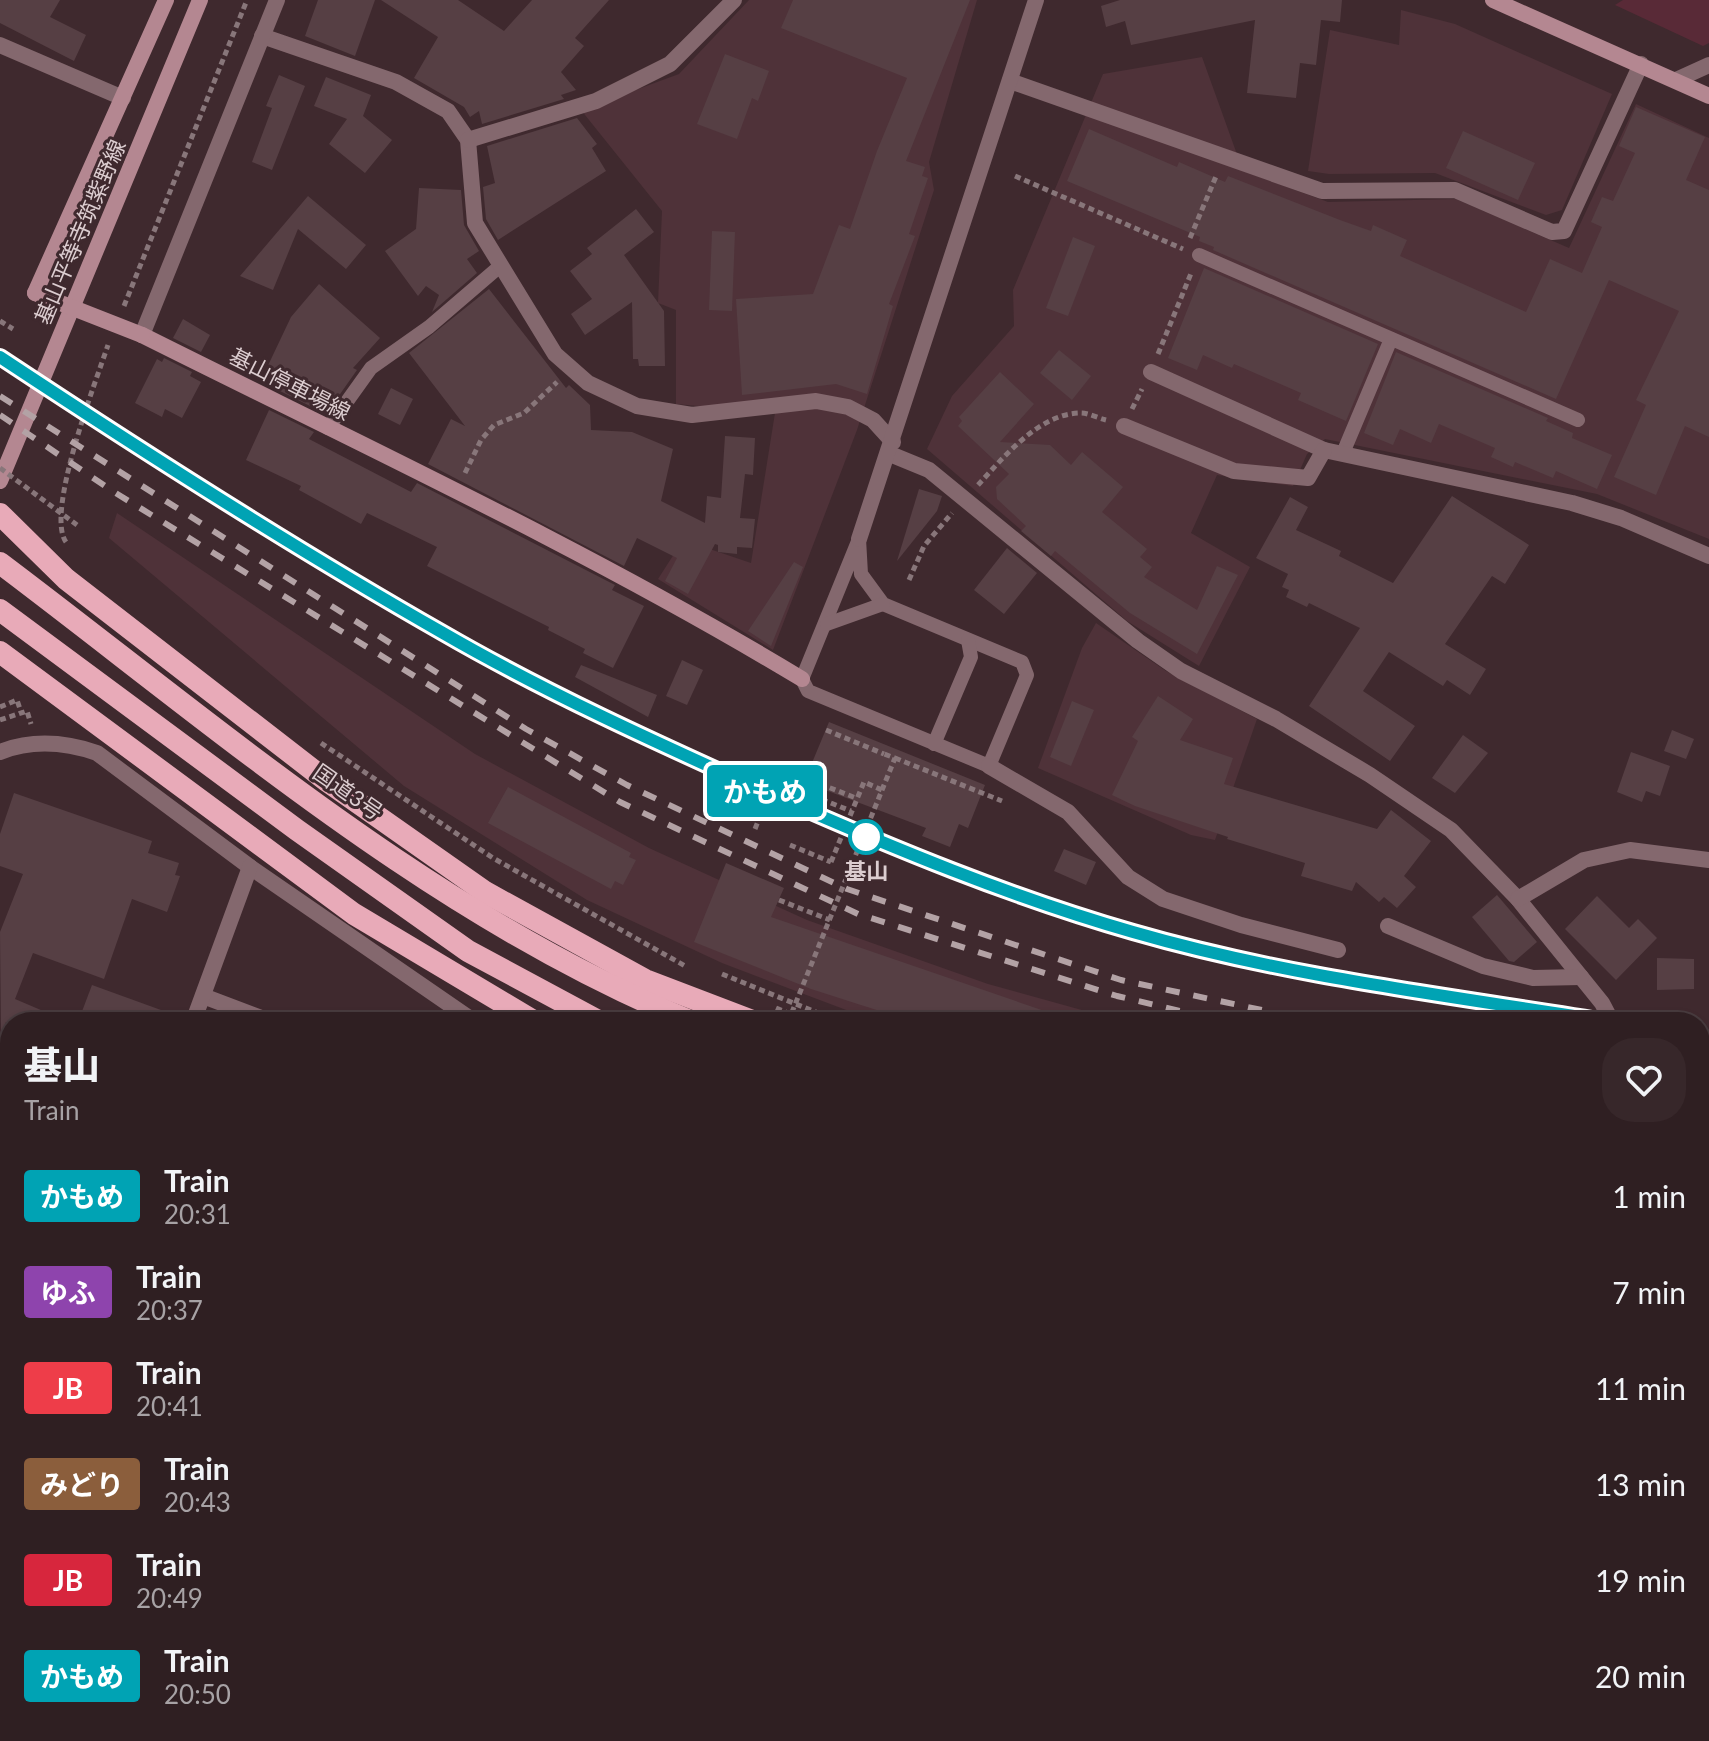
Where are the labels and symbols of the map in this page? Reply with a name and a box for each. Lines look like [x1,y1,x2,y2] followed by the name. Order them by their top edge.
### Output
[28,135,131,328] street label: 基山平等寺筑紫野線
[225,342,355,426] street label: 基山停車場線
[308,758,388,825] street label: 国道3号
[719,765,811,817] line badge: かもめ
[849,820,883,854] marker: 基山
[844,857,888,884] place label: 基山

